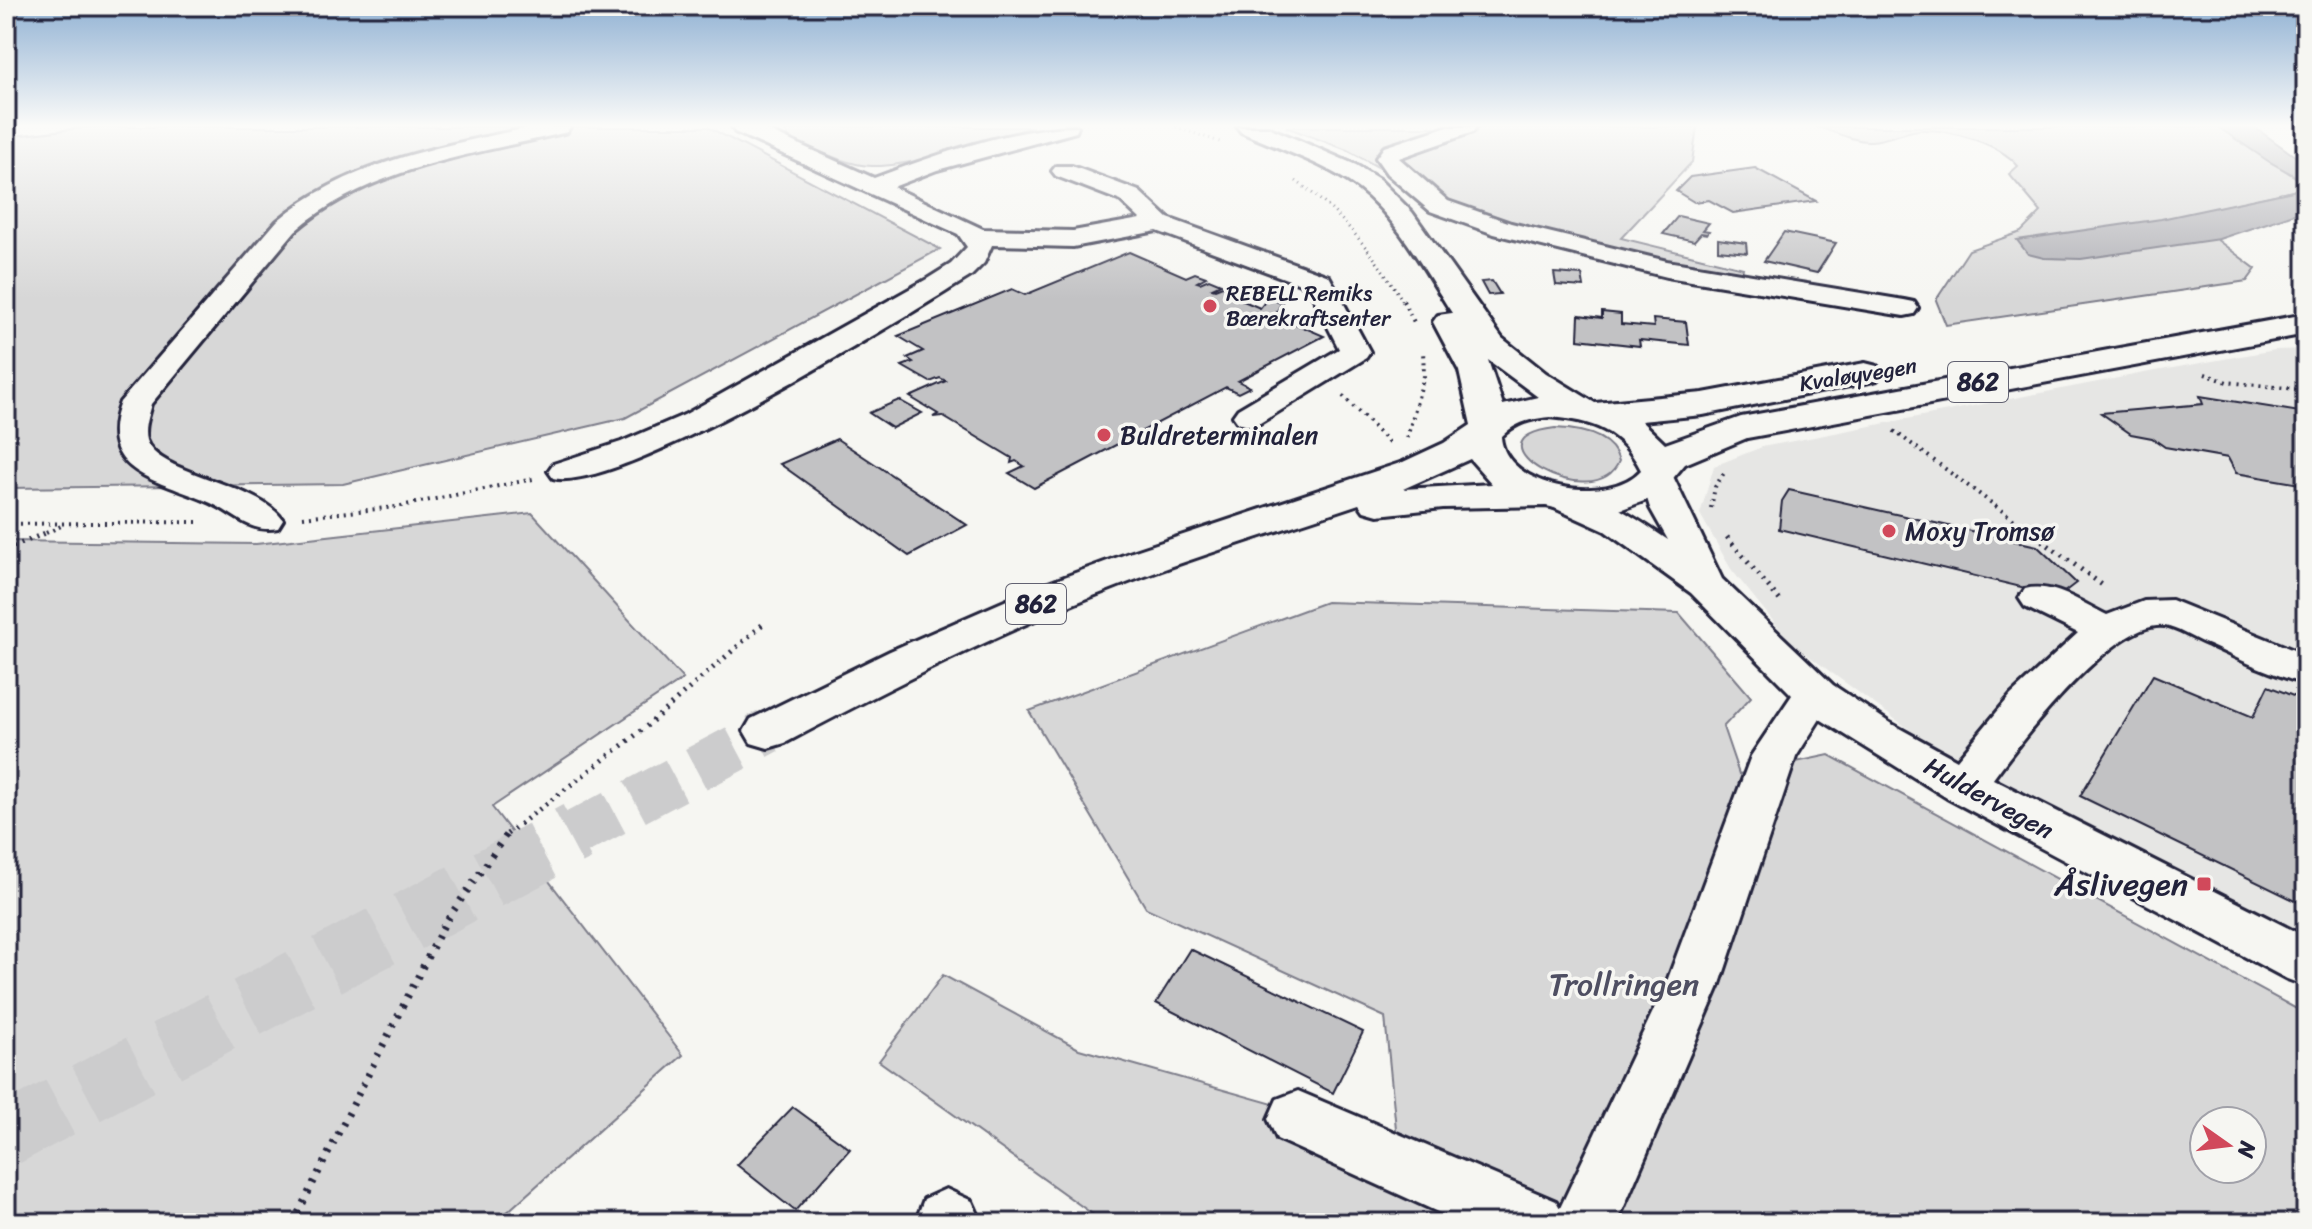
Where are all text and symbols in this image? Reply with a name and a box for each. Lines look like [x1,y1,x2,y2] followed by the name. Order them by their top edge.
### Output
[1226,274,1392,338] place label: REBELL Remiks Bærekraftsenter
[1201,297,1219,315] marker: REBELL Remiks Bærekraftsenter
[1796,346,1920,403] street label: Kvaløyvegen
[1948,362,2008,402] road number: 862
[1120,412,1318,458] place label: Buldreterminalen
[1095,426,1113,444] marker: Buldreterminalen
[1905,508,2056,554] place label: Moxy Tromsø
[1880,522,1898,540] marker: Moxy Tromsø
[1006,584,1066,624] road number: 862
[1915,743,2063,853] street label: Huldervegen
[2053,856,2188,913] place label: Åslivegen
[2195,875,2213,893] marker: Åslivegen
[1549,956,1699,1013] park label: Trollringen
[2188,1105,2268,1185] north arrow
[2226,1137,2268,1163] text: N

